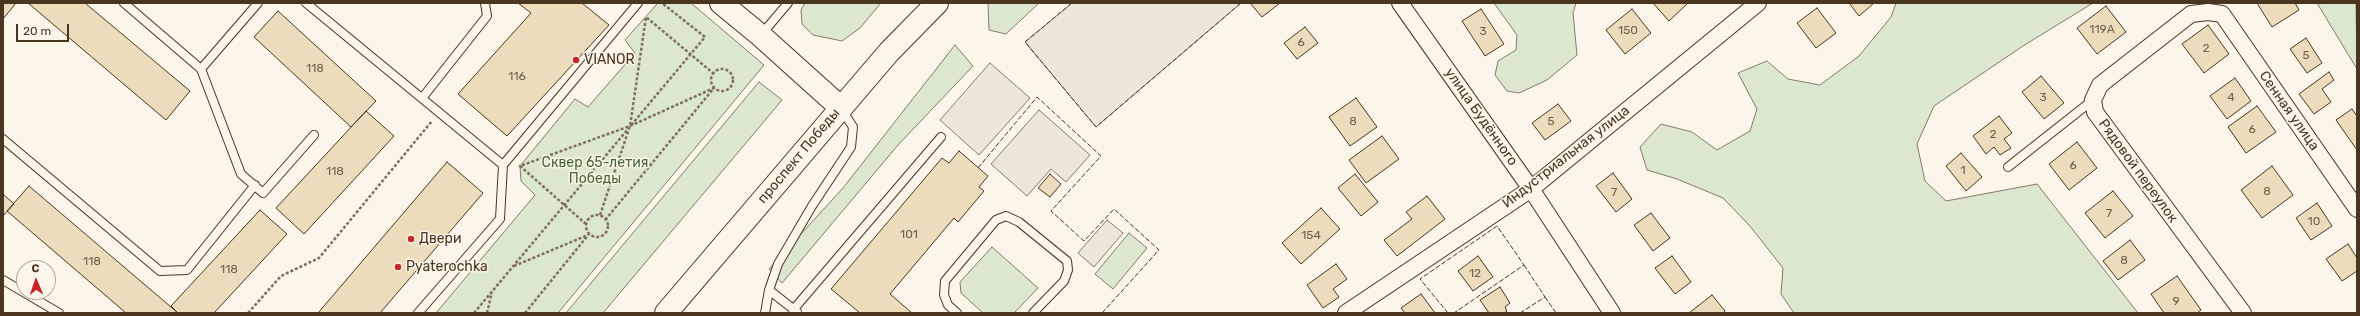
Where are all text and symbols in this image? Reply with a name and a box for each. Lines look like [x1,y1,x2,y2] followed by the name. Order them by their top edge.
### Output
[18,16,71,42] scale bar
[2089,23,2115,37] house number: 119А
[23,24,51,38] text: 20 m
[1618,24,1638,38] house number: 150
[1479,25,1487,39] house number: 3
[1297,36,1305,50] house number: 6
[2202,42,2210,56] house number: 2
[2302,49,2310,63] house number: 5
[584,52,635,68] place label: VIANOR
[571,55,581,65] marker: VIANOR
[306,62,324,76] house number: 118
[1441,65,1521,169] street label: улица Будённого
[2255,68,2323,154] street label: Сенная улица
[508,70,526,84] house number: 116
[2039,91,2047,105] house number: 3
[2227,91,2235,105] house number: 4
[1499,102,1633,212] street label: Индустриальная улица
[754,105,844,207] street label: проспект Победы
[1349,115,1357,129] house number: 8
[1547,115,1555,129] house number: 5
[2095,116,2181,226] street label: Рядовой переулок
[2248,123,2256,137] house number: 6
[1989,128,1997,142] house number: 2
[542,155,648,188] park label: Сквер 65-летия Победы
[2069,159,2077,173] house number: 6
[1960,164,1966,178] house number: 1
[326,165,344,179] house number: 118
[2263,185,2271,199] house number: 8
[1611,186,1617,200] house number: 7
[2106,207,2112,221] house number: 7
[2308,215,2320,229] house number: 10
[900,228,918,242] house number: 101
[1301,229,1321,243] house number: 154
[419,231,461,247] place label: Двери
[406,234,416,244] marker: Двери
[2120,254,2128,268] house number: 8
[83,255,101,269] house number: 118
[406,259,488,275] place label: Pyaterochka
[16,260,56,300] north arrow
[31,262,40,275] text: С
[393,262,403,272] marker: Pyaterochka
[220,263,238,277] house number: 118
[1469,267,1481,281] house number: 12
[2172,295,2180,309] house number: 9

